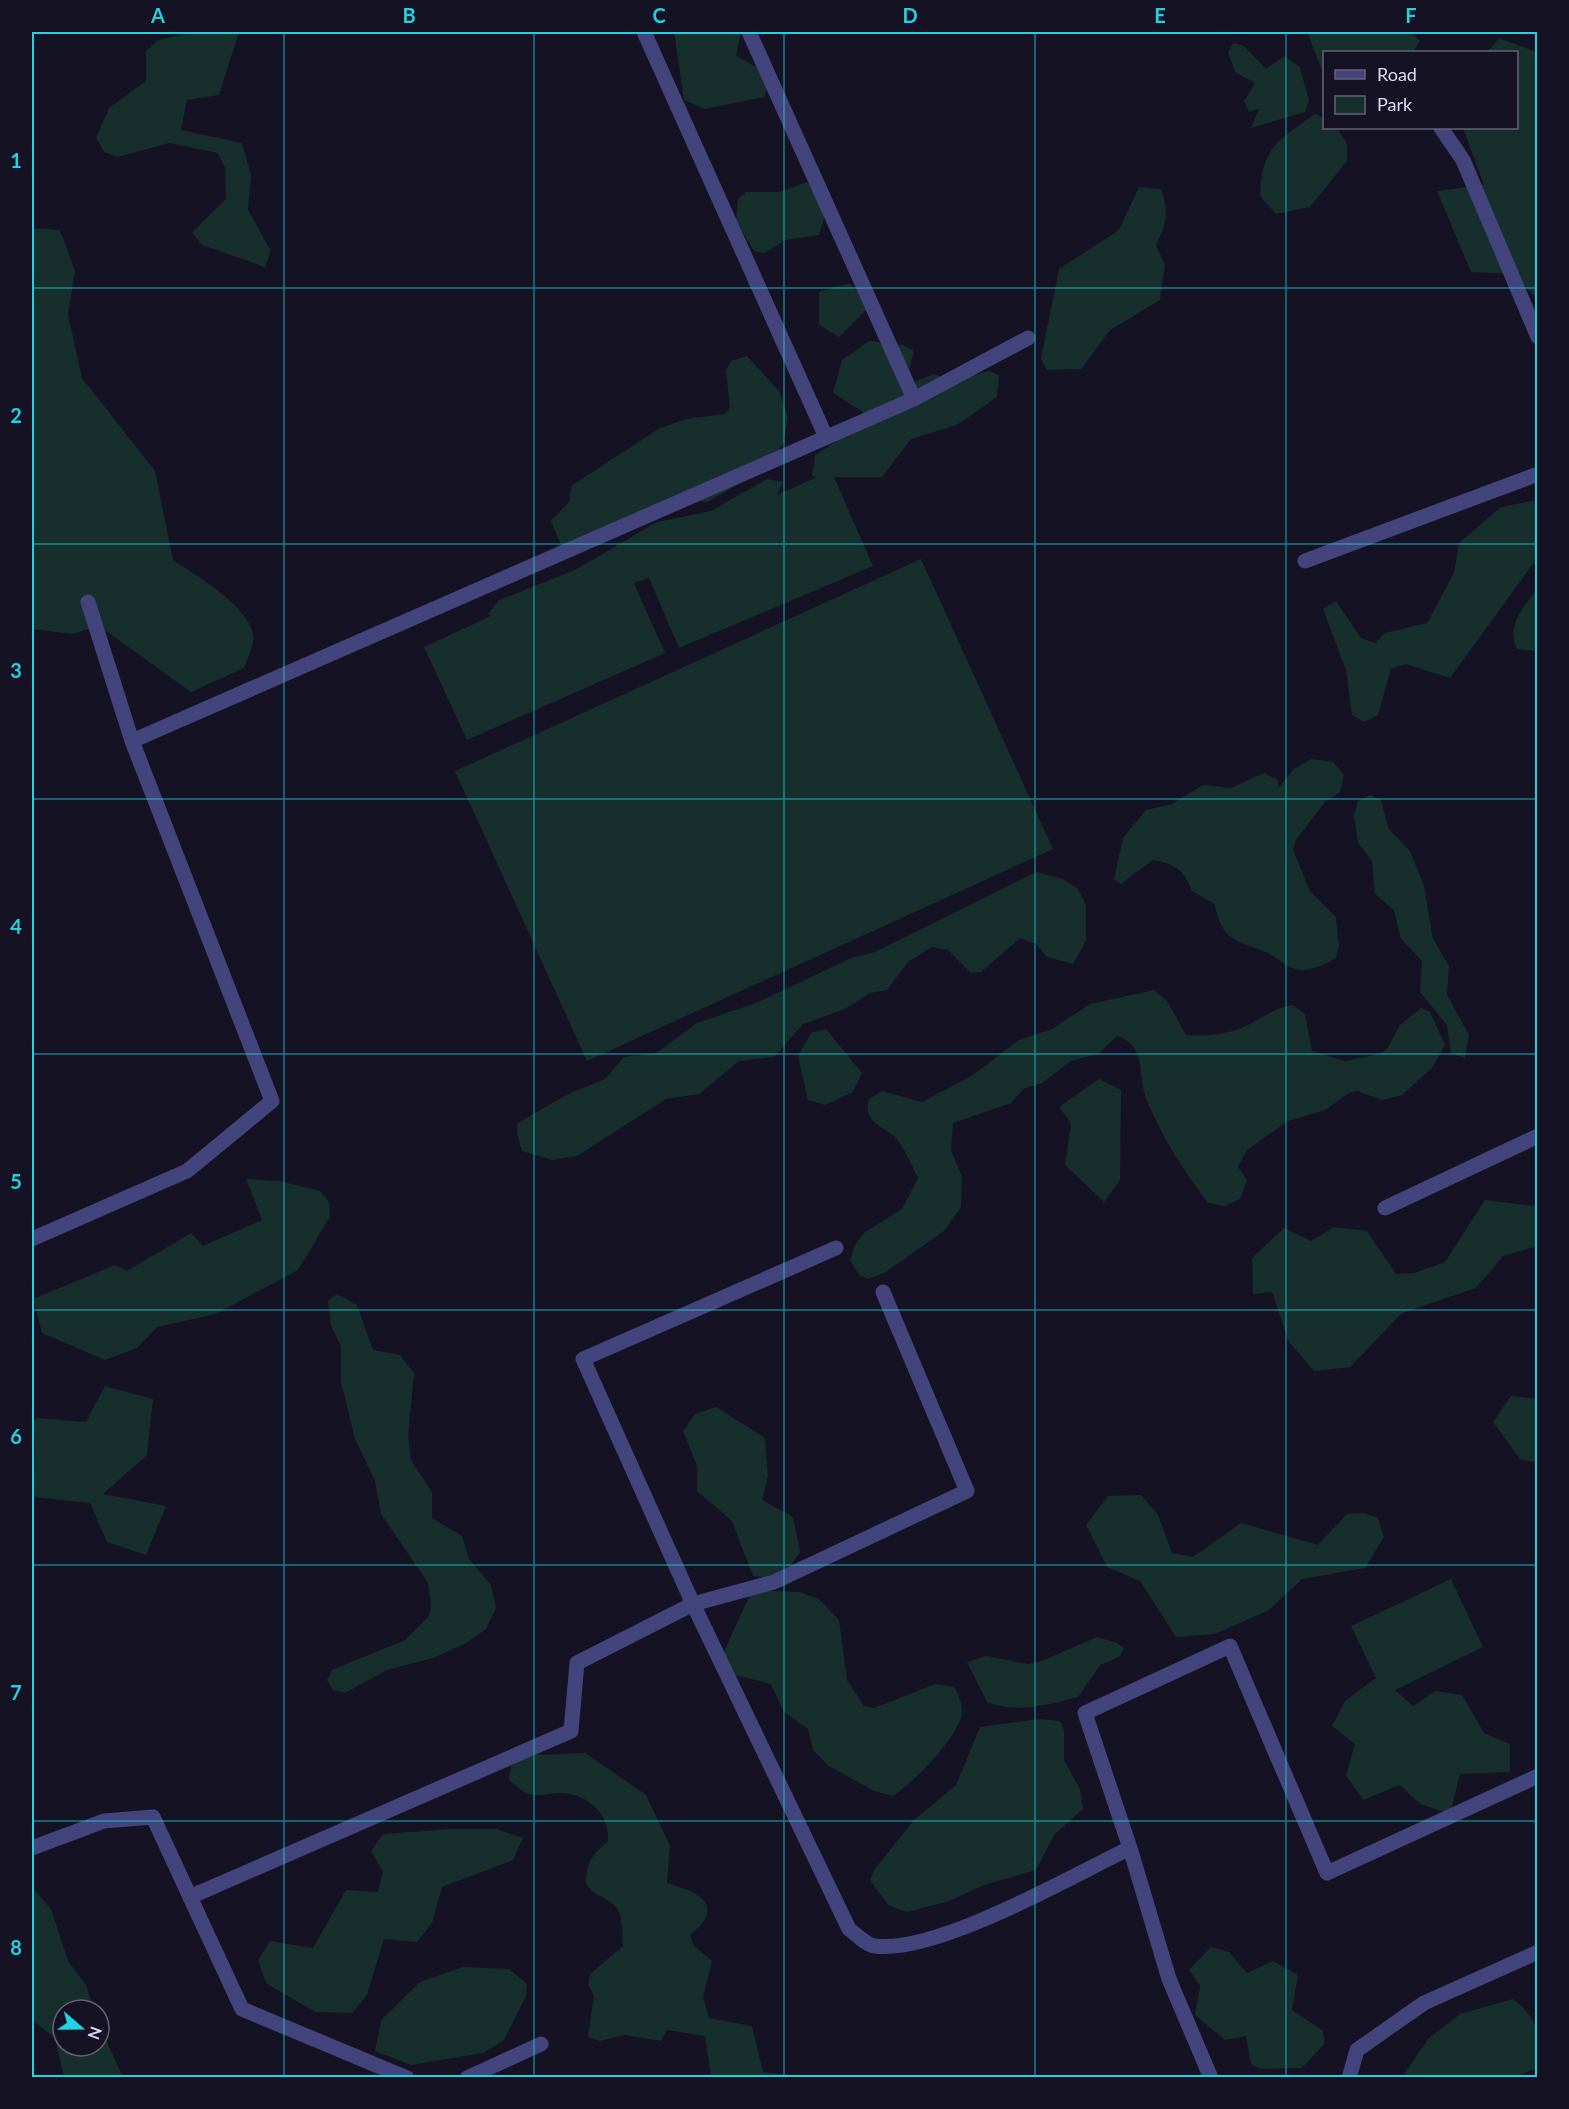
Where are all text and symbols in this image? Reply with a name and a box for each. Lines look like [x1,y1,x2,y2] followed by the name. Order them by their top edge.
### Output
[150,3,165,27] text: A
[402,3,416,27] text: B
[652,3,666,27] text: C
[902,3,918,27] text: D
[1154,3,1166,27] text: E
[1405,3,1417,27] text: F
[1323,51,1518,129] legend
[1377,63,1417,85] text: Road
[1377,93,1413,115] text: Park
[10,148,22,172] text: 1
[10,403,22,427] text: 2
[10,658,22,682] text: 3
[10,914,22,938] text: 4
[10,1169,22,1193] text: 5
[10,1424,22,1448] text: 6
[10,1680,22,1704] text: 7
[10,1935,22,1959] text: 8
[51,1998,111,2058] north arrow
[85,2024,107,2042] text: N

